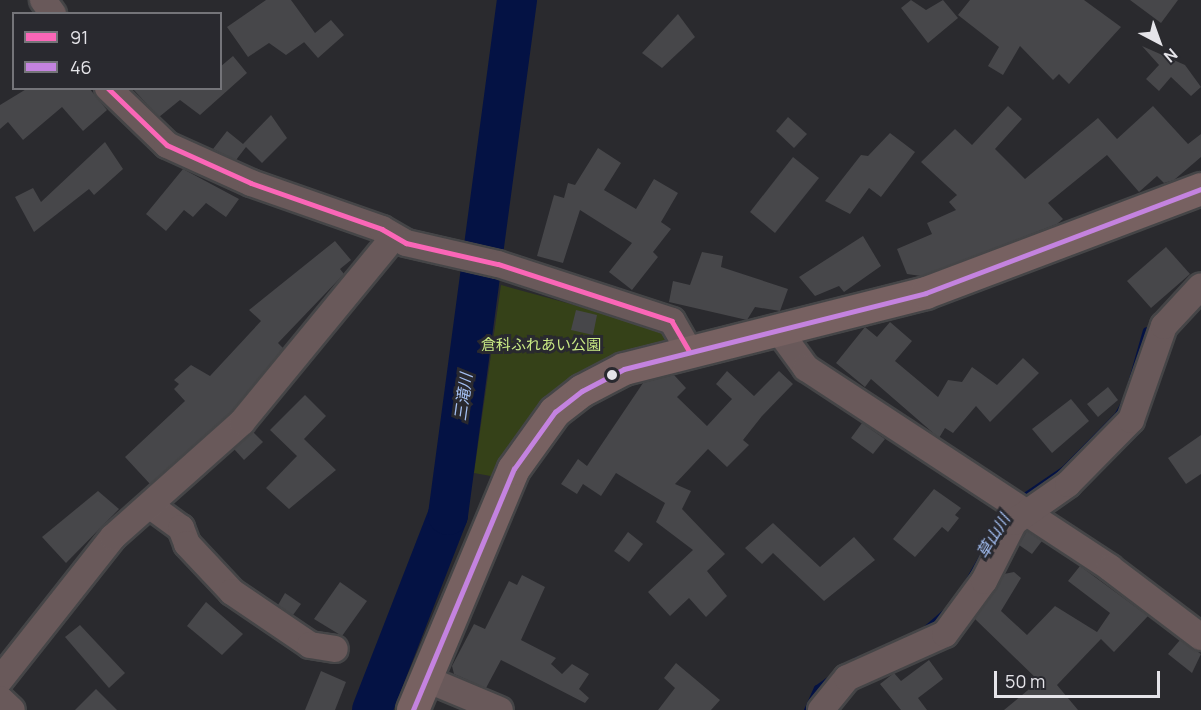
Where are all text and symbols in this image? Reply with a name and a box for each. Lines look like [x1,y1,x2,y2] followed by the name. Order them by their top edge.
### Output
[12,12,222,90] legend
[1129,12,1189,72] north arrow
[70,25,88,49] text: 91
[1159,44,1182,68] text: N
[70,55,92,79] text: 46
[481,336,601,354] park label: 倉科ふれあい公園
[606,369,618,381] unlabelled marker
[450,372,476,422] water label: 三滝川
[972,510,1014,562] water label: 草山川
[997,659,1164,697] scale bar
[1005,669,1045,693] text: 50 m

